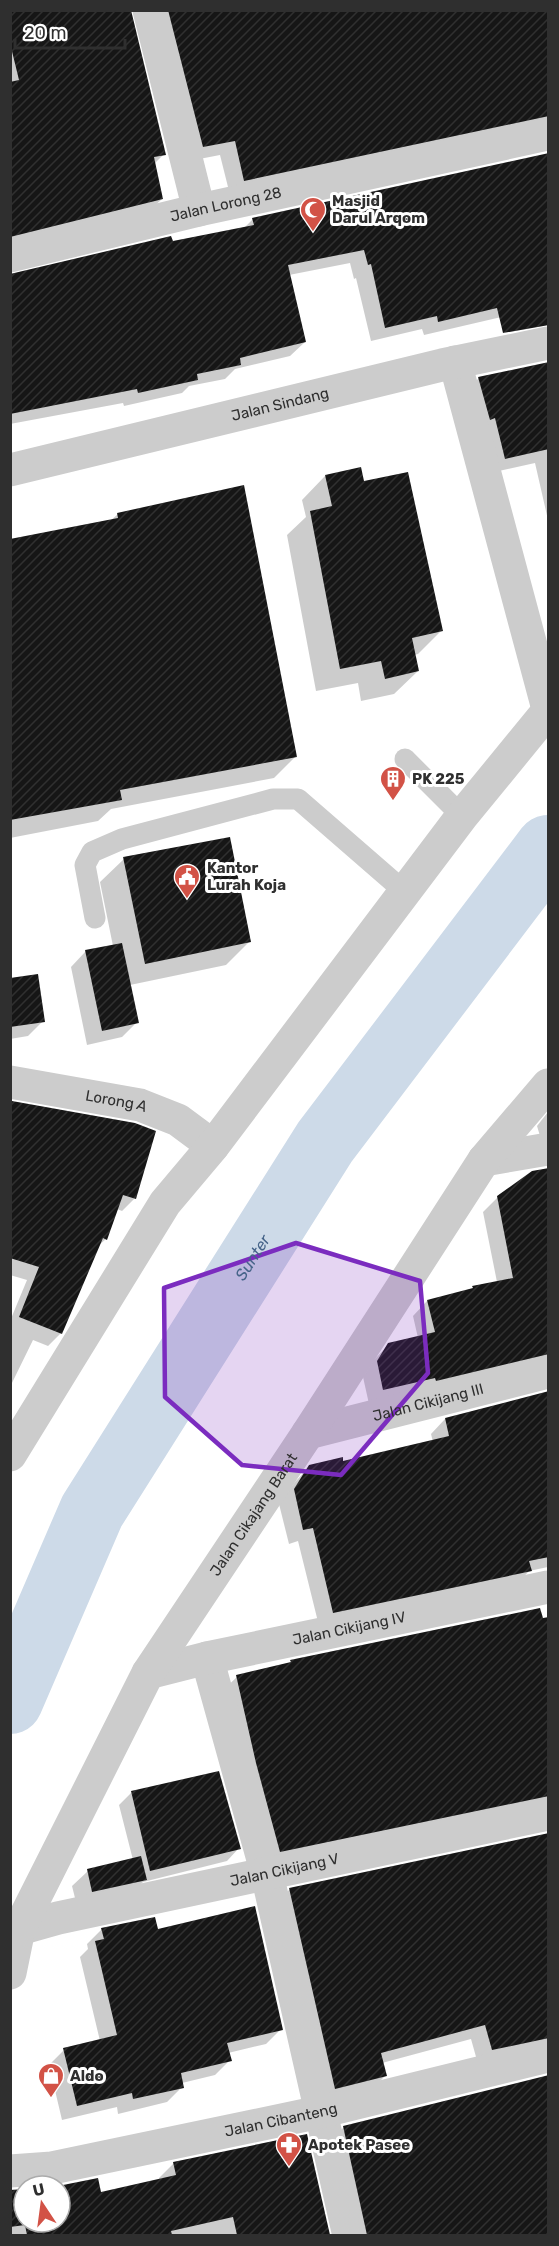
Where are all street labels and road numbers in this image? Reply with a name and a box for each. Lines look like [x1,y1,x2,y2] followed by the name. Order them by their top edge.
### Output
[168,183,283,226] street label: Jalan Lorong 28
[230,384,331,425] street label: Jalan Sindang
[84,1087,150,1116] street label: Lorong A
[371,1380,485,1425] street label: Jalan Cikijang III
[206,1450,301,1579] street label: Jalan Cikajang Barat
[291,1608,408,1649] street label: Jalan Cikijang IV
[228,1850,341,1890] street label: Jalan Cikijang V
[223,2099,339,2141] street label: Jalan Cibanteng

